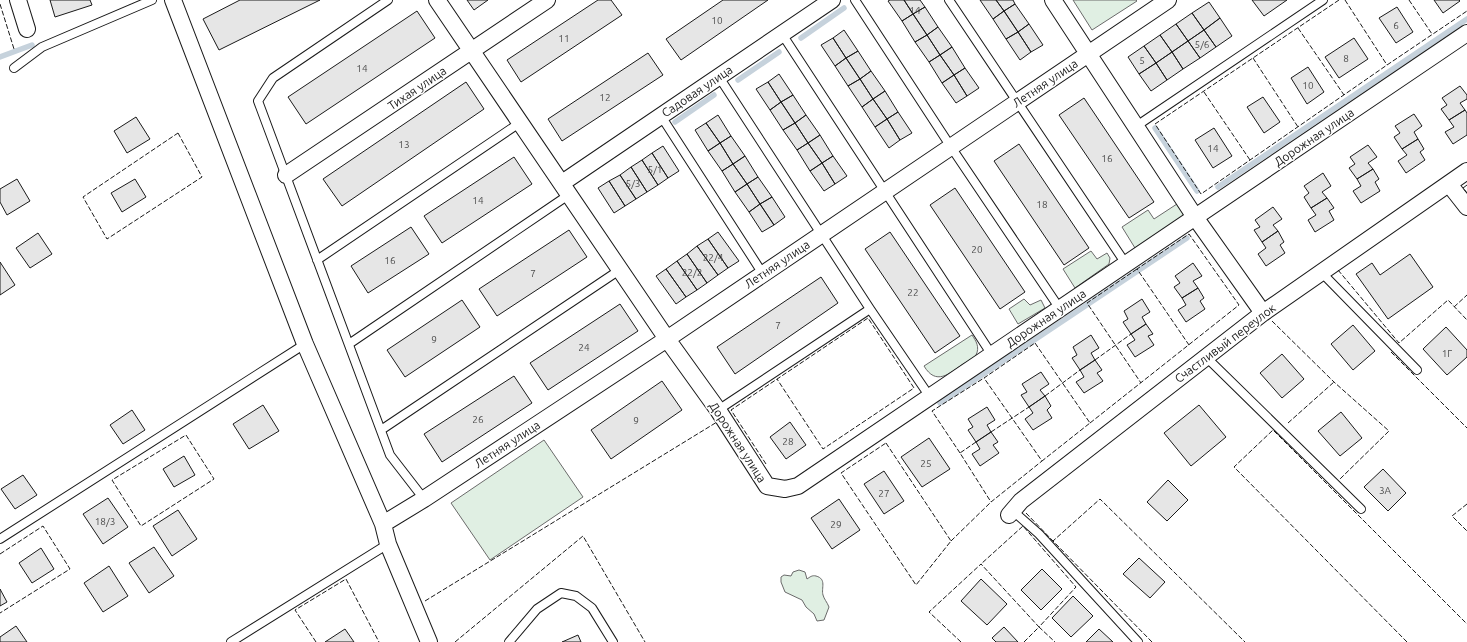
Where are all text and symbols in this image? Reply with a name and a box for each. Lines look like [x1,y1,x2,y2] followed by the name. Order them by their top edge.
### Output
[909,5,921,16] house number: 14
[711,15,723,26] house number: 10
[1393,20,1399,31] house number: 6
[558,33,570,44] house number: 11
[1195,39,1210,50] house number: 5/6
[1343,53,1349,64] house number: 8
[1139,55,1145,66] house number: 5
[1010,56,1080,110] street label: Летняя улица
[356,63,368,74] house number: 14
[659,63,735,119] street label: Садовая улица
[385,64,449,112] street label: Тихая улица
[1302,80,1314,91] house number: 10
[599,92,611,103] house number: 12
[1272,105,1356,169] street label: Дорожная улица
[398,139,410,150] house number: 13
[1207,143,1219,154] house number: 14
[1101,153,1113,164] house number: 16
[648,164,662,175] house number: 5/1
[626,178,640,189] house number: 5/3
[472,195,484,206] house number: 14
[1036,199,1048,210] house number: 18
[742,237,812,291] street label: Летняя улица
[971,244,983,255] house number: 20
[703,252,724,263] house number: 22/4
[384,255,396,266] house number: 16
[682,267,702,278] house number: 22/2
[530,268,536,279] house number: 7
[1004,286,1088,350] street label: Дорожная улица
[907,287,919,298] house number: 22
[1172,301,1278,385] street label: Счастливый переулок
[775,320,781,331] house number: 7
[431,334,437,345] house number: 9
[578,342,590,353] house number: 24
[1442,348,1452,359] house number: 1Г
[707,399,769,485] street label: Дорожная улица
[472,414,484,425] house number: 26
[633,415,639,426] house number: 9
[472,418,542,470] street label: Летняя улица
[782,436,794,447] house number: 28
[920,458,932,469] house number: 25
[1379,485,1392,496] house number: 3А
[878,488,890,499] house number: 27
[95,516,115,527] house number: 18/3
[830,519,842,530] house number: 29

